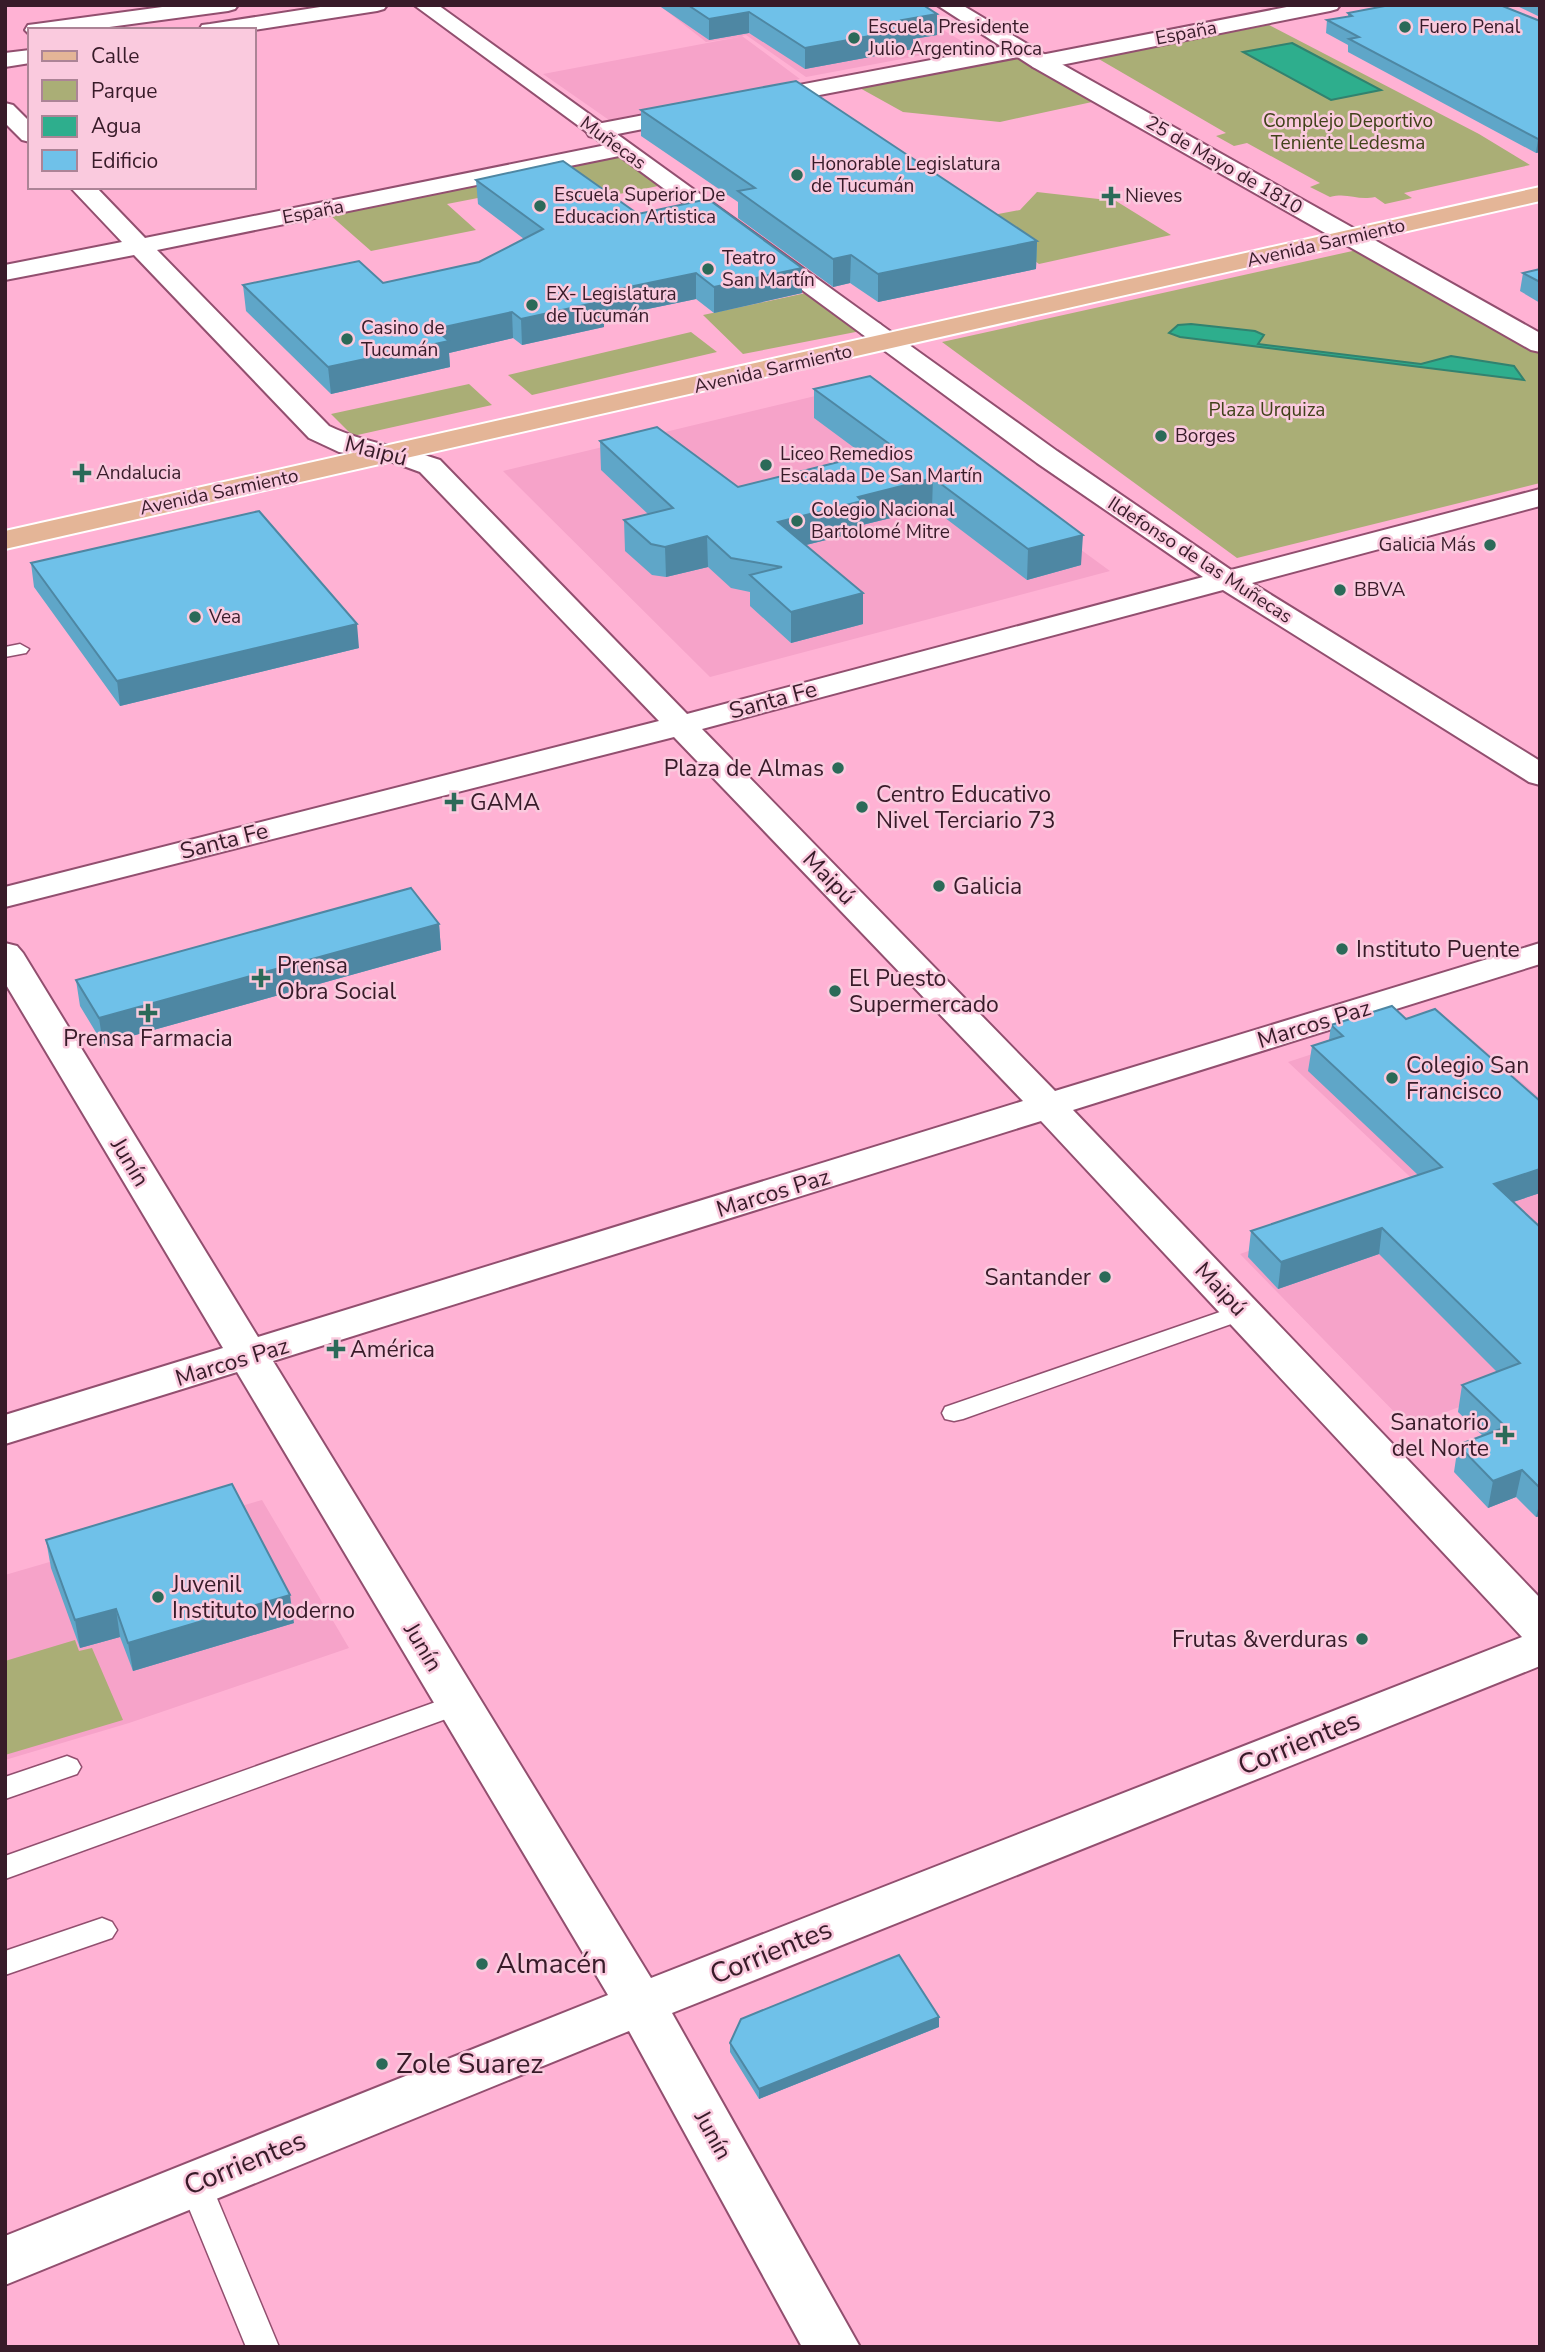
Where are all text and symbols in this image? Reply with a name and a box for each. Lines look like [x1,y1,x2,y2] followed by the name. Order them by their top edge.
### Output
[867,14,1042,62] place label: Escuela Presidente Julio Argentino Roca
[1153,14,1219,52] street label: España
[1419,14,1521,40] place label: Fuero Penal
[1397,19,1413,35] marker: Fuero Penal
[28,28,256,189] legend
[846,30,862,46] marker: Escuela Presidente Julio Argentino Roca
[91,42,139,70] text: Calle
[91,77,158,105] text: Parque
[1263,108,1433,156] park label: Complejo Deportivo Teniente Ledesma
[575,110,651,176] street label: Muñecas
[1141,110,1307,220] street label: 25 de Mayo de 1810
[91,112,141,140] text: Agua
[91,147,158,175] text: Edificio
[811,151,1001,199] place label: Honorable Legislatura de Tucumán
[789,167,805,183] marker: Honorable Legislatura de Tucumán
[554,182,725,230] place label: Escuela Superior De Educacion Artistica
[1125,183,1182,209] place label: Nieves
[1103,188,1119,204] marker: Nieves
[280,193,346,231] street label: España
[532,198,548,214] marker: Escuela Superior De Educacion Artistica
[1244,212,1408,274] street label: Avenida Sarmiento
[722,245,815,293] place label: Teatro San Martín
[700,261,716,277] marker: Teatro San Martín
[546,281,677,329] place label: EX- Legislatura de Tucumán
[524,297,540,313] marker: EX- Legislatura de Tucumán
[361,315,445,363] place label: Casino de Tucumán
[339,331,355,347] marker: Casino de Tucumán
[691,338,855,400] street label: Avenida Sarmiento
[1209,397,1325,423] park label: Plaza Urquiza
[1175,423,1235,449] place label: Borges
[341,428,411,474] street label: Maipú
[1153,428,1169,444] marker: Borges
[780,441,983,489] place label: Liceo Remedios Escalada De San Martín
[758,457,774,473] marker: Liceo Remedios Escalada De San Martín
[96,460,181,486] place label: Andalucia
[137,462,301,522] street label: Avenida Sarmiento
[74,465,90,481] marker: Andalucia
[1103,491,1297,629] street label: Ildefonso de las Muñecas
[811,497,955,545] place label: Colegio Nacional Bartolomé Mitre
[789,513,805,529] marker: Colegio Nacional Bartolomé Mitre
[1378,532,1476,558] place label: Galicia Más
[1482,537,1498,553] marker: Galicia Más
[1354,577,1406,603] place label: BBVA
[1332,582,1348,598] marker: BBVA
[208,604,241,630] place label: Vea
[187,609,203,625] marker: Vea
[726,673,820,727] street label: Santa Fe
[664,753,824,784] place label: Plaza de Almas
[830,760,846,776] marker: Plaza de Almas
[876,779,1055,836] place label: Centro Educativo Nivel Terciario 73
[470,787,540,818] place label: GAMA
[444,792,464,812] marker: GAMA
[854,799,870,815] marker: Centro Educativo Nivel Terciario 73
[177,815,271,867] street label: Santa Fe
[796,844,862,912] street label: Maipú
[953,871,1022,902] place label: Galicia
[931,878,947,894] marker: Galicia
[1356,934,1520,965] place label: Instituto Puente
[1334,941,1350,957] marker: Instituto Puente
[277,950,396,1007] place label: Prensa Obra Social
[849,963,999,1020] place label: El Puesto Supermercado
[251,968,271,988] marker: Prensa Obra Social
[827,983,843,999] marker: El Puesto Supermercado
[1254,992,1374,1056] street label: Marcos Paz
[140,1005,156,1021] marker: Prensa Farmacia
[63,1023,233,1054] place label: Prensa Farmacia
[1406,1050,1529,1107] place label: Colegio San Francisco
[1384,1070,1400,1086] marker: Colegio San Francisco
[103,1131,157,1192] street label: Junín
[713,1161,833,1225] street label: Marcos Paz
[1188,1255,1254,1323] street label: Maipú
[984,1262,1092,1293] place label: Santander
[1097,1269,1113,1285] marker: Santander
[172,1330,292,1394] street label: Marcos Paz
[350,1334,435,1365] place label: América
[328,1341,344,1357] marker: América
[1390,1407,1489,1464] place label: Sanatorio del Norte
[1495,1425,1515,1445] marker: Sanatorio del Norte
[171,1569,355,1626] place label: Juvenil Instituto Moderno
[150,1589,166,1605] marker: Juvenil Instituto Moderno
[396,1616,450,1677] street label: Junín
[1172,1624,1348,1655] place label: Frutas &verduras
[1354,1631,1370,1647] marker: Frutas &verduras
[1232,1701,1366,1785] street label: Corrientes
[704,1910,838,1994] street label: Corrientes
[496,1945,607,1983] place label: Almacén
[474,1956,490,1972] marker: Almacén
[396,2045,543,2083] place label: Zole Suarez
[374,2056,390,2072] marker: Zole Suarez
[686,2104,739,2165] street label: Junín
[178,2121,312,2205] street label: Corrientes

